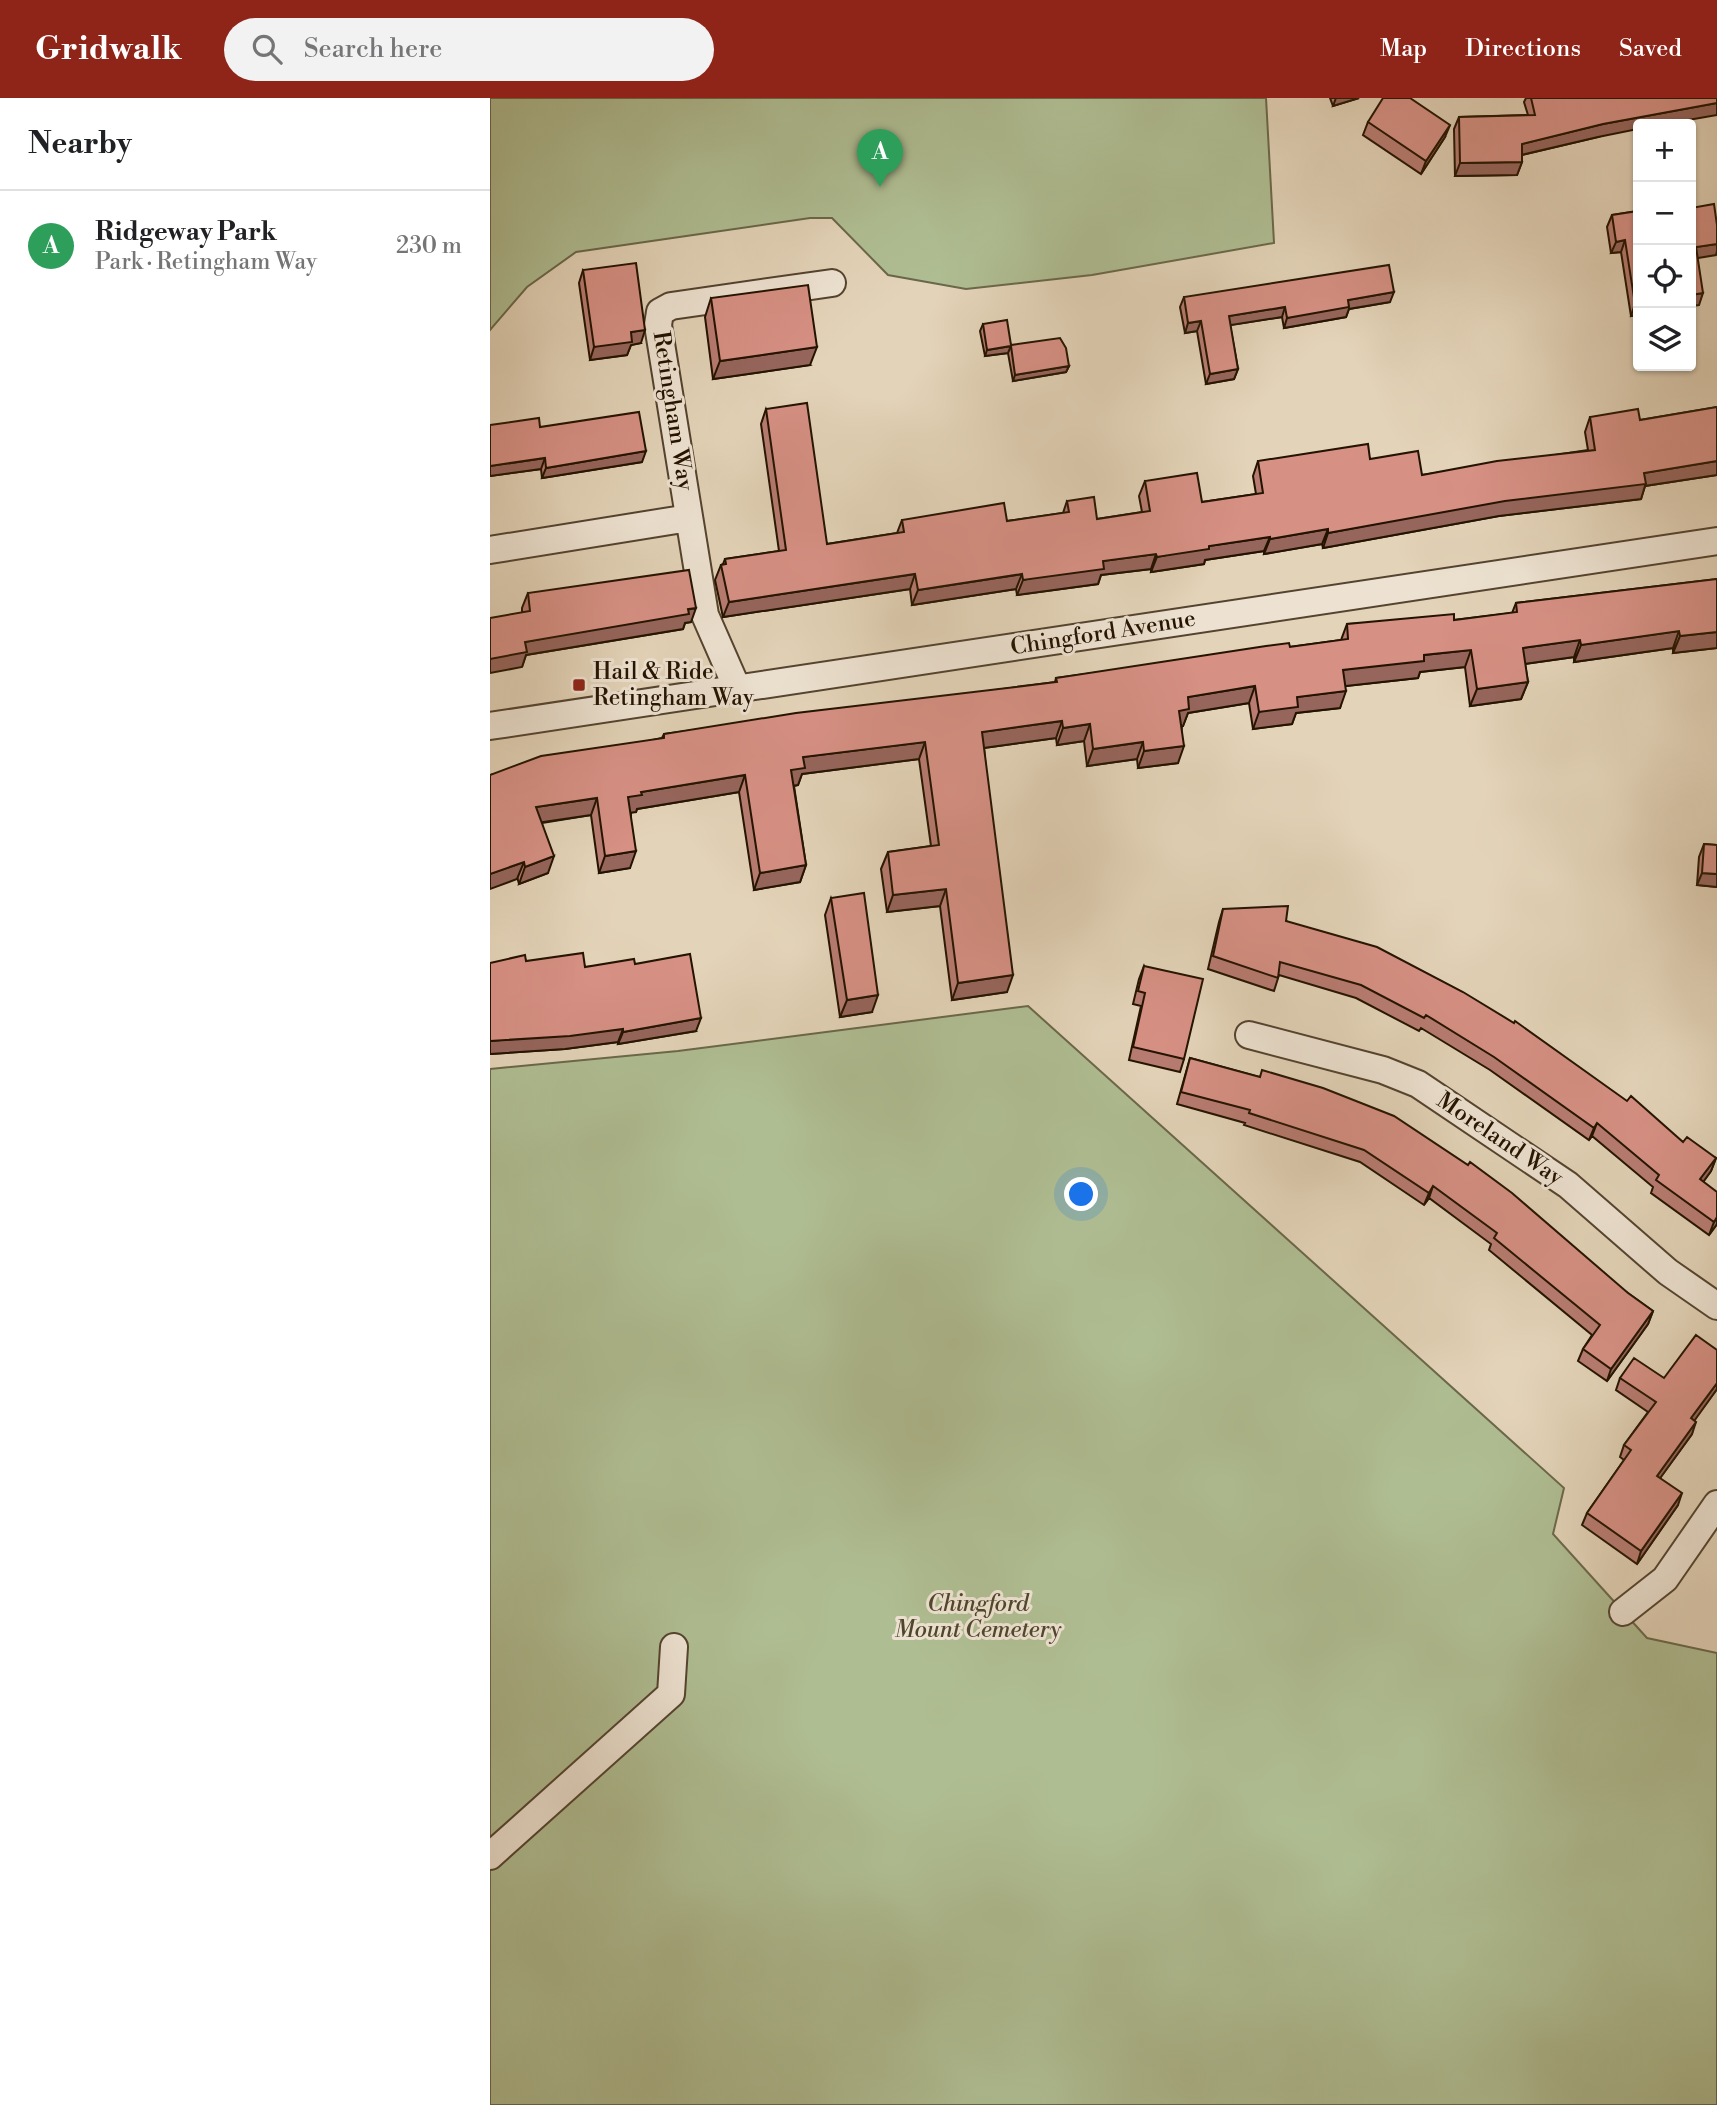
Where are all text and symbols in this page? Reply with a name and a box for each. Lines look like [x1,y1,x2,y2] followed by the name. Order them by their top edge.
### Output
[224,18,714,81] search box
[35,29,182,70] text: Gridwalk
[248,30,286,68] icon: search
[304,33,442,65] text: Search here
[1380,34,1427,64] text: Map
[1465,34,1581,64] text: Directions
[1619,34,1682,64] text: Saved
[1633,119,1696,371] map controls
[1633,119,1696,182] button: +
[28,125,132,163] text: Nearby
[857,129,903,187] pin: A
[1633,182,1696,245] button: −
[95,216,277,248] text: Ridgeway Park
[43,232,59,260] text: A
[396,232,462,260] text: 230 m
[1633,245,1696,308] button: locate
[95,248,317,276] text: Park · Retingham Way
[1633,308,1696,371] button: layers
[647,329,700,493] street label: Retingham Way
[1009,605,1197,661] street label: Chingford Avenue
[593,658,755,712] place label: Hail & Ride Retingham Way
[571,677,587,693] marker: Hail & Ride Retingham Way
[1431,1086,1569,1192] street label: Moreland Way
[1064,1177,1098,1211] your location
[895,1590,1062,1644] park label: Chingford Mount Cemetery

